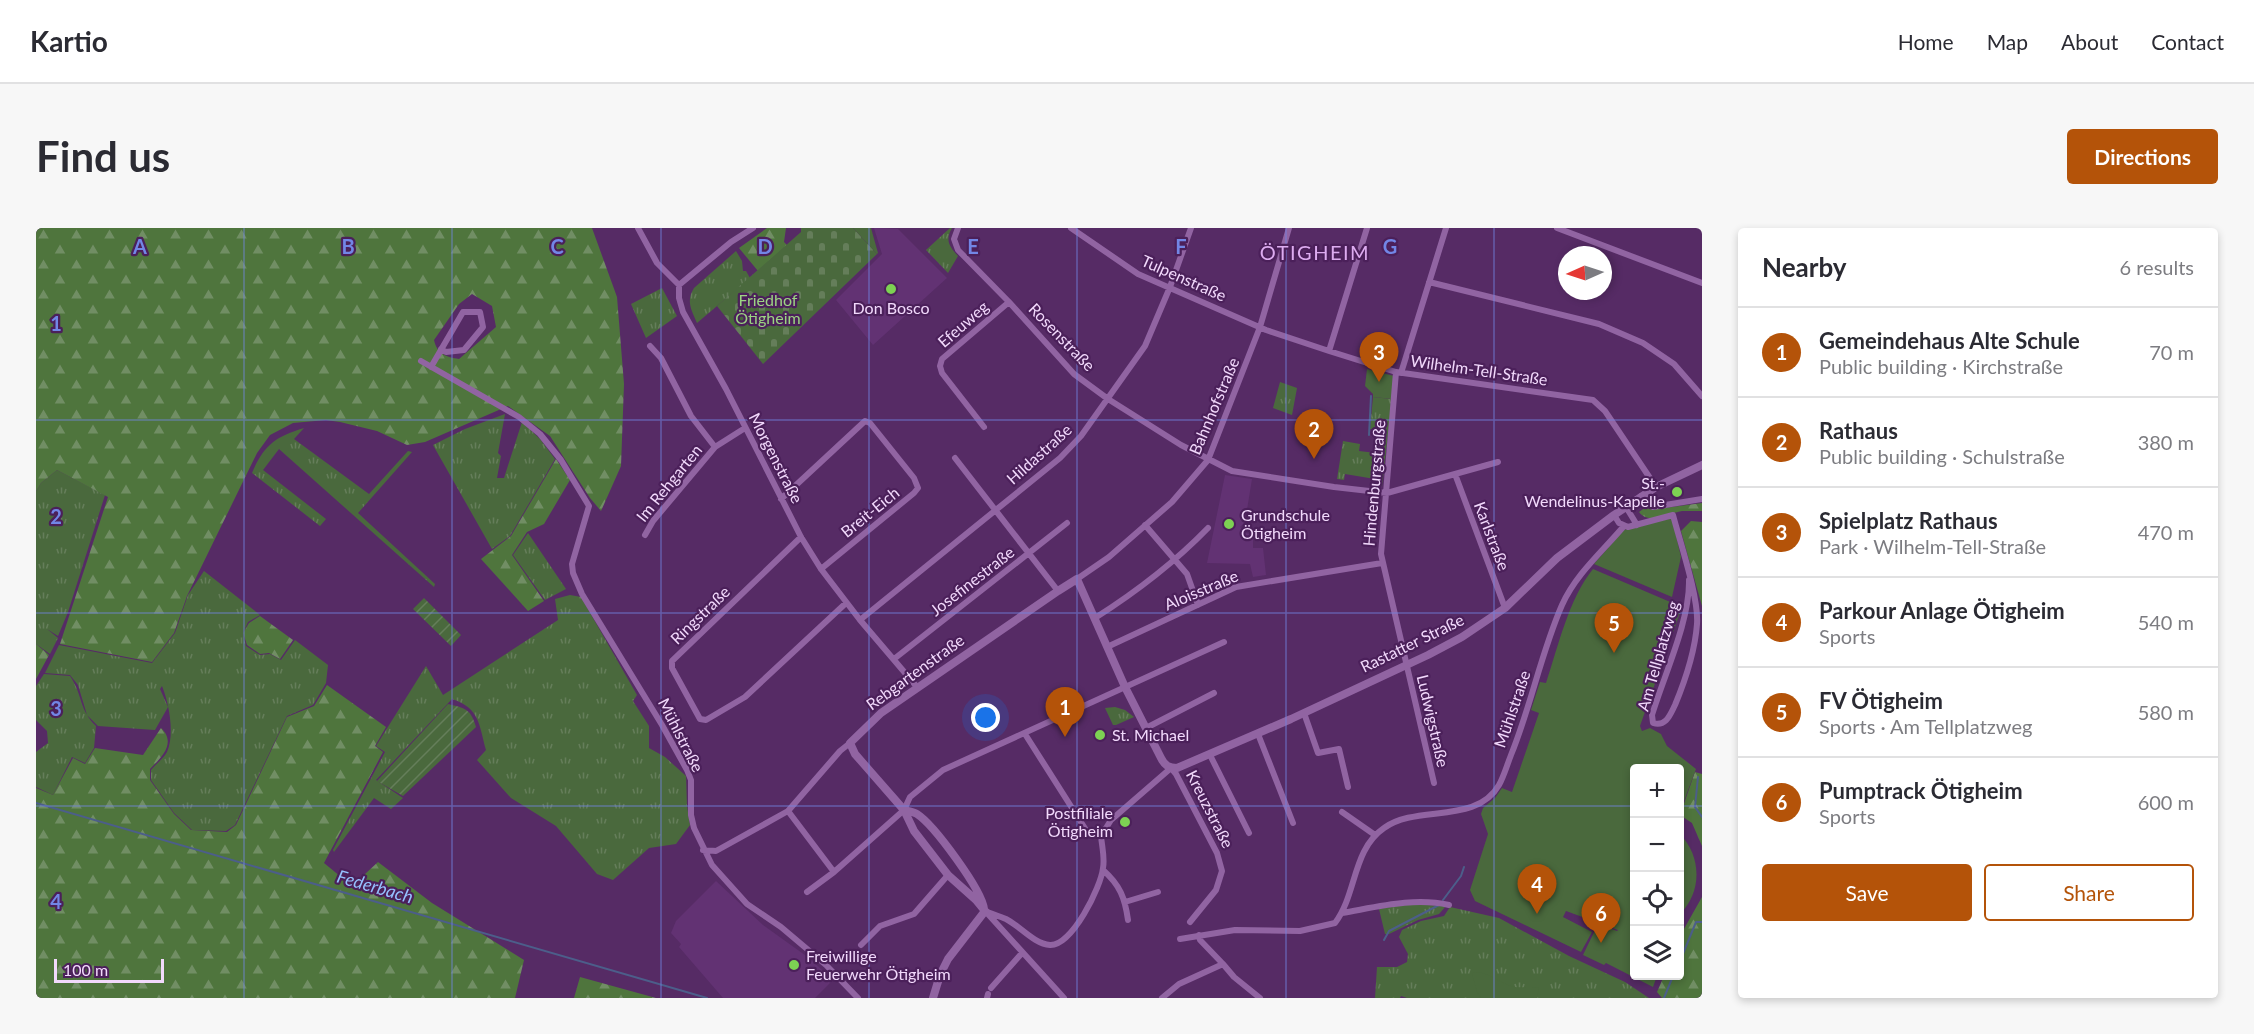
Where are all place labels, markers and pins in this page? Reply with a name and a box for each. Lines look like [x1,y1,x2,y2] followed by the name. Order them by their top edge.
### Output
[884,282,898,296] marker: Don Bosco
[853,298,929,317] place label: Don Bosco
[1360,332,1398,382] pin: 3
[1294,410,1334,459] pin: 2
[1524,473,1665,510] place label: St.- Wendelinus-Kapelle
[1670,485,1684,499] marker: St.- Wendelinus-Kapelle
[1241,505,1330,542] place label: Grundschule Ötigheim
[1222,517,1236,531] marker: Grundschule Ötigheim
[1594,604,1634,653] pin: 5
[1046,688,1084,737] pin: 1
[1112,725,1189,744] place label: St. Michael
[1093,728,1107,742] marker: St. Michael
[1045,803,1113,840] place label: Postfiliale Ötigheim
[1118,815,1132,829] marker: Postfiliale Ötigheim
[1518,864,1556,914] pin: 4
[1582,894,1620,943] pin: 6
[806,946,951,983] place label: Freiwillige Feuerwehr Ötigheim
[787,958,801,972] marker: Freiwillige Feuerwehr Ötigheim

